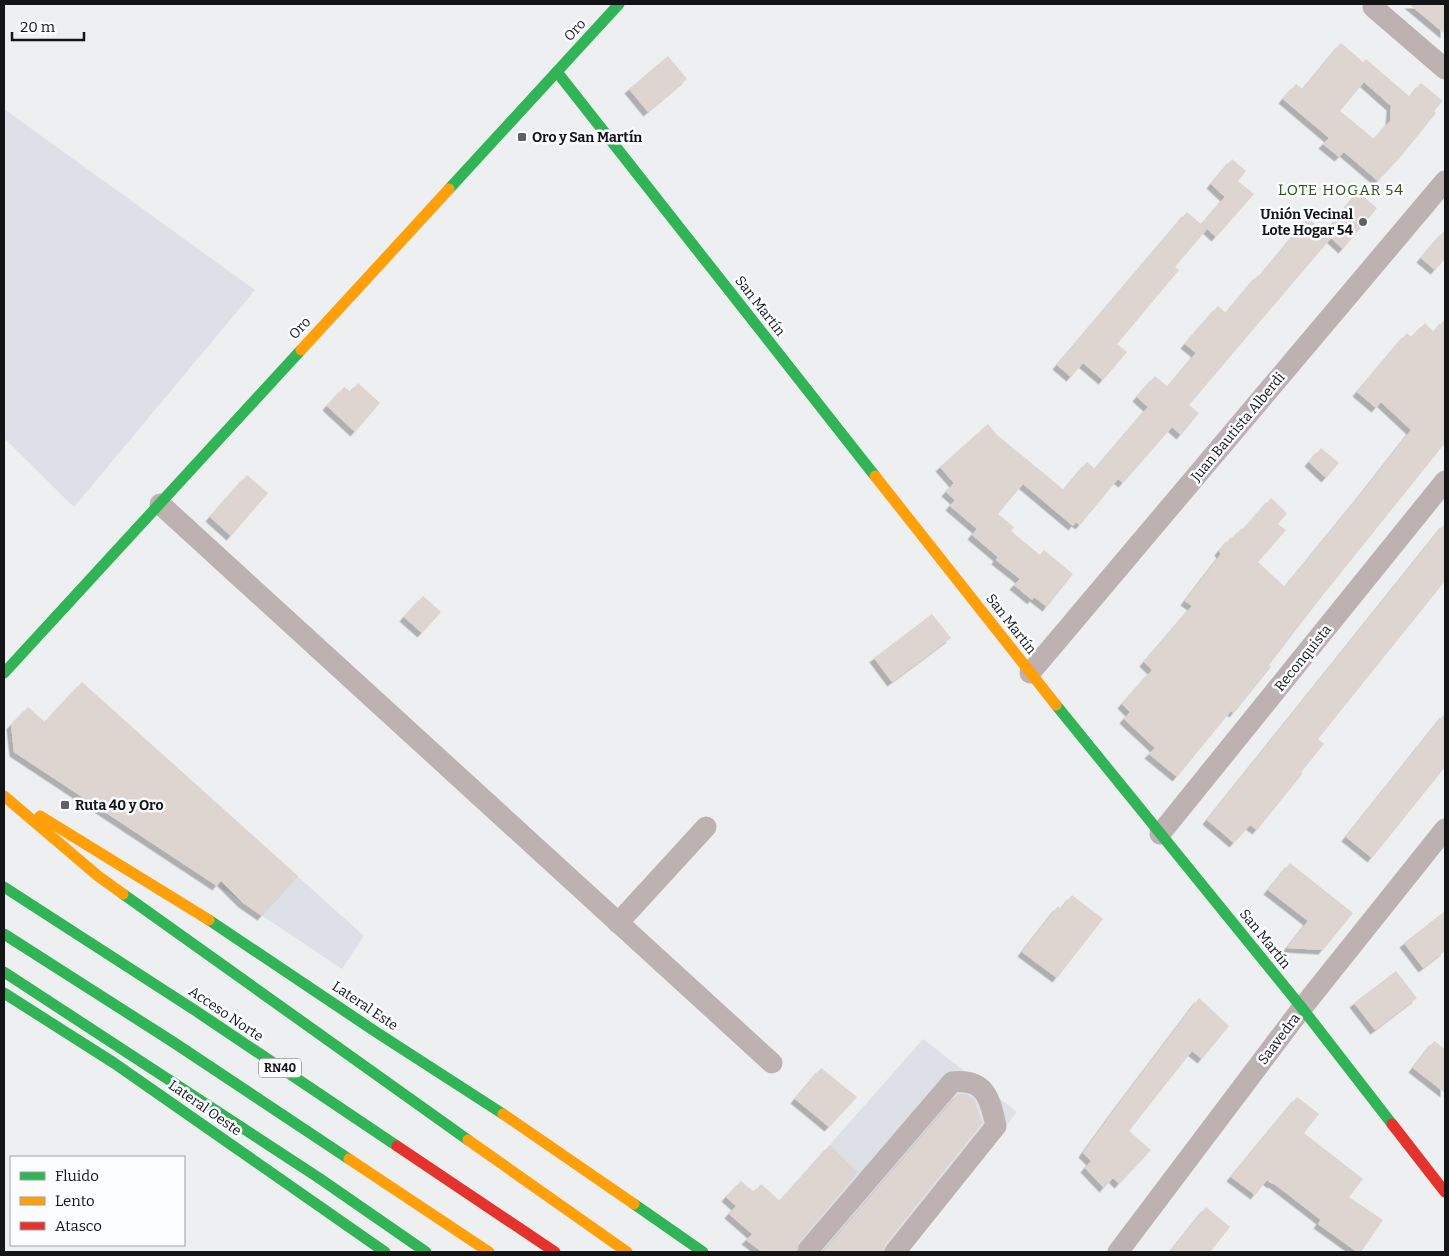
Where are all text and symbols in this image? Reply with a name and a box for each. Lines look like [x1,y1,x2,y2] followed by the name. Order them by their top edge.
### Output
[12,10,85,42] scale bar
[561,15,589,45] street label: Oro
[20,18,56,36] text: 20 m
[532,129,642,146] place label: Oro y San Martín
[516,131,528,143] marker: Oro y San Martín
[1278,181,1404,199] district label: LOTE HOGAR 54
[1260,206,1354,239] place label: Unión Vecinal Lote Hogar 54
[1357,216,1369,228] marker: Unión Vecinal Lote Hogar 54
[731,273,789,340] street label: San Martín
[286,313,314,343] street label: Oro
[1187,369,1288,486] street label: Juan Bautista Alberdi
[982,591,1040,658] street label: San Martín
[1271,621,1335,695] street label: Reconquista
[75,797,164,814] place label: Ruta 40 y Oro
[59,799,71,811] marker: Ruta 40 y Oro
[1236,906,1294,972] street label: San Martín
[329,978,401,1034] street label: Lateral Este
[185,983,267,1045] street label: Acceso Norte
[1254,1010,1304,1068] street label: Saavedra
[259,1058,301,1078] road number: RN40
[165,1077,245,1139] street label: Lateral Oeste
[10,1156,185,1246] legend
[55,1167,99,1185] text: Fluido
[55,1192,95,1210] text: Lento
[55,1217,102,1235] text: Atasco

